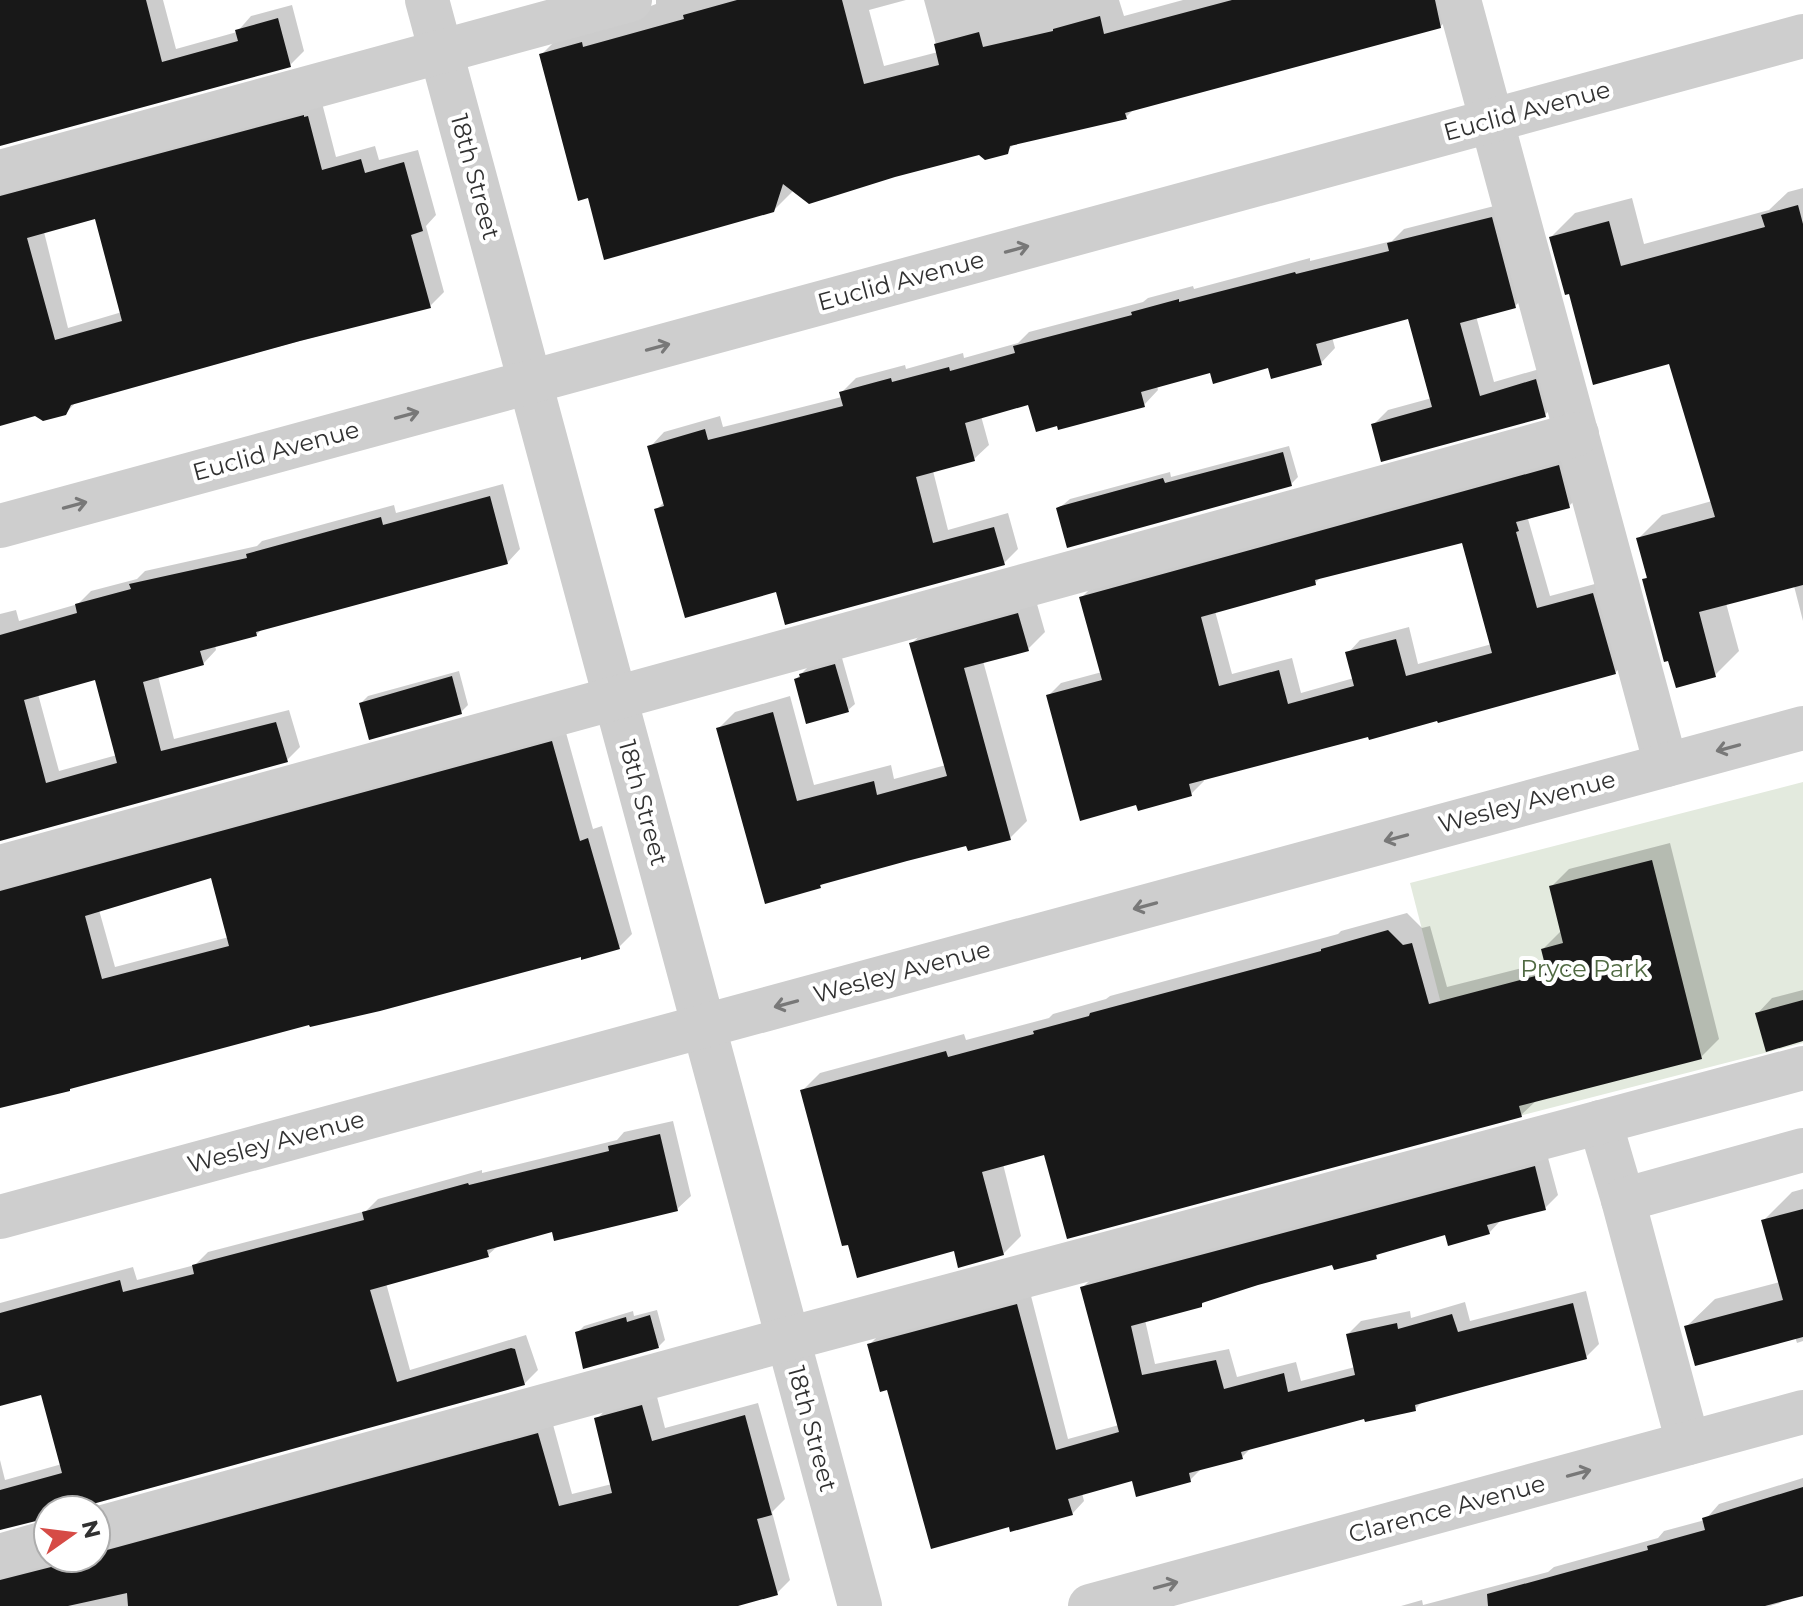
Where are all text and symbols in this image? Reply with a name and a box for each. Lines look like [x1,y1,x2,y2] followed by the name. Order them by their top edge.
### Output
[1440,74,1613,147] street label: Euclid Avenue
[445,111,506,243] street label: 18th Street
[1004,241,1030,256] one-way arrow
[814,244,987,317] street label: Euclid Avenue
[645,338,671,353] one-way arrow
[394,407,420,422] one-way arrow
[189,414,362,487] street label: Euclid Avenue
[62,497,88,512] one-way arrow
[613,737,674,869] street label: 18th Street
[1715,741,1741,756] one-way arrow
[1435,764,1619,839] street label: Wesley Avenue
[1383,831,1409,846] one-way arrow
[1132,900,1158,915] one-way arrow
[810,934,994,1009] street label: Wesley Avenue
[1520,954,1648,983] park label: Pryce Park
[773,997,799,1012] one-way arrow
[184,1104,368,1179] street label: Wesley Avenue
[782,1363,843,1495] street label: 18th Street
[1565,1465,1591,1480] one-way arrow
[1345,1468,1548,1549] street label: Clarence Avenue
[32,1494,112,1574] north arrow
[76,1517,106,1541] text: N
[1152,1577,1178,1592] one-way arrow

